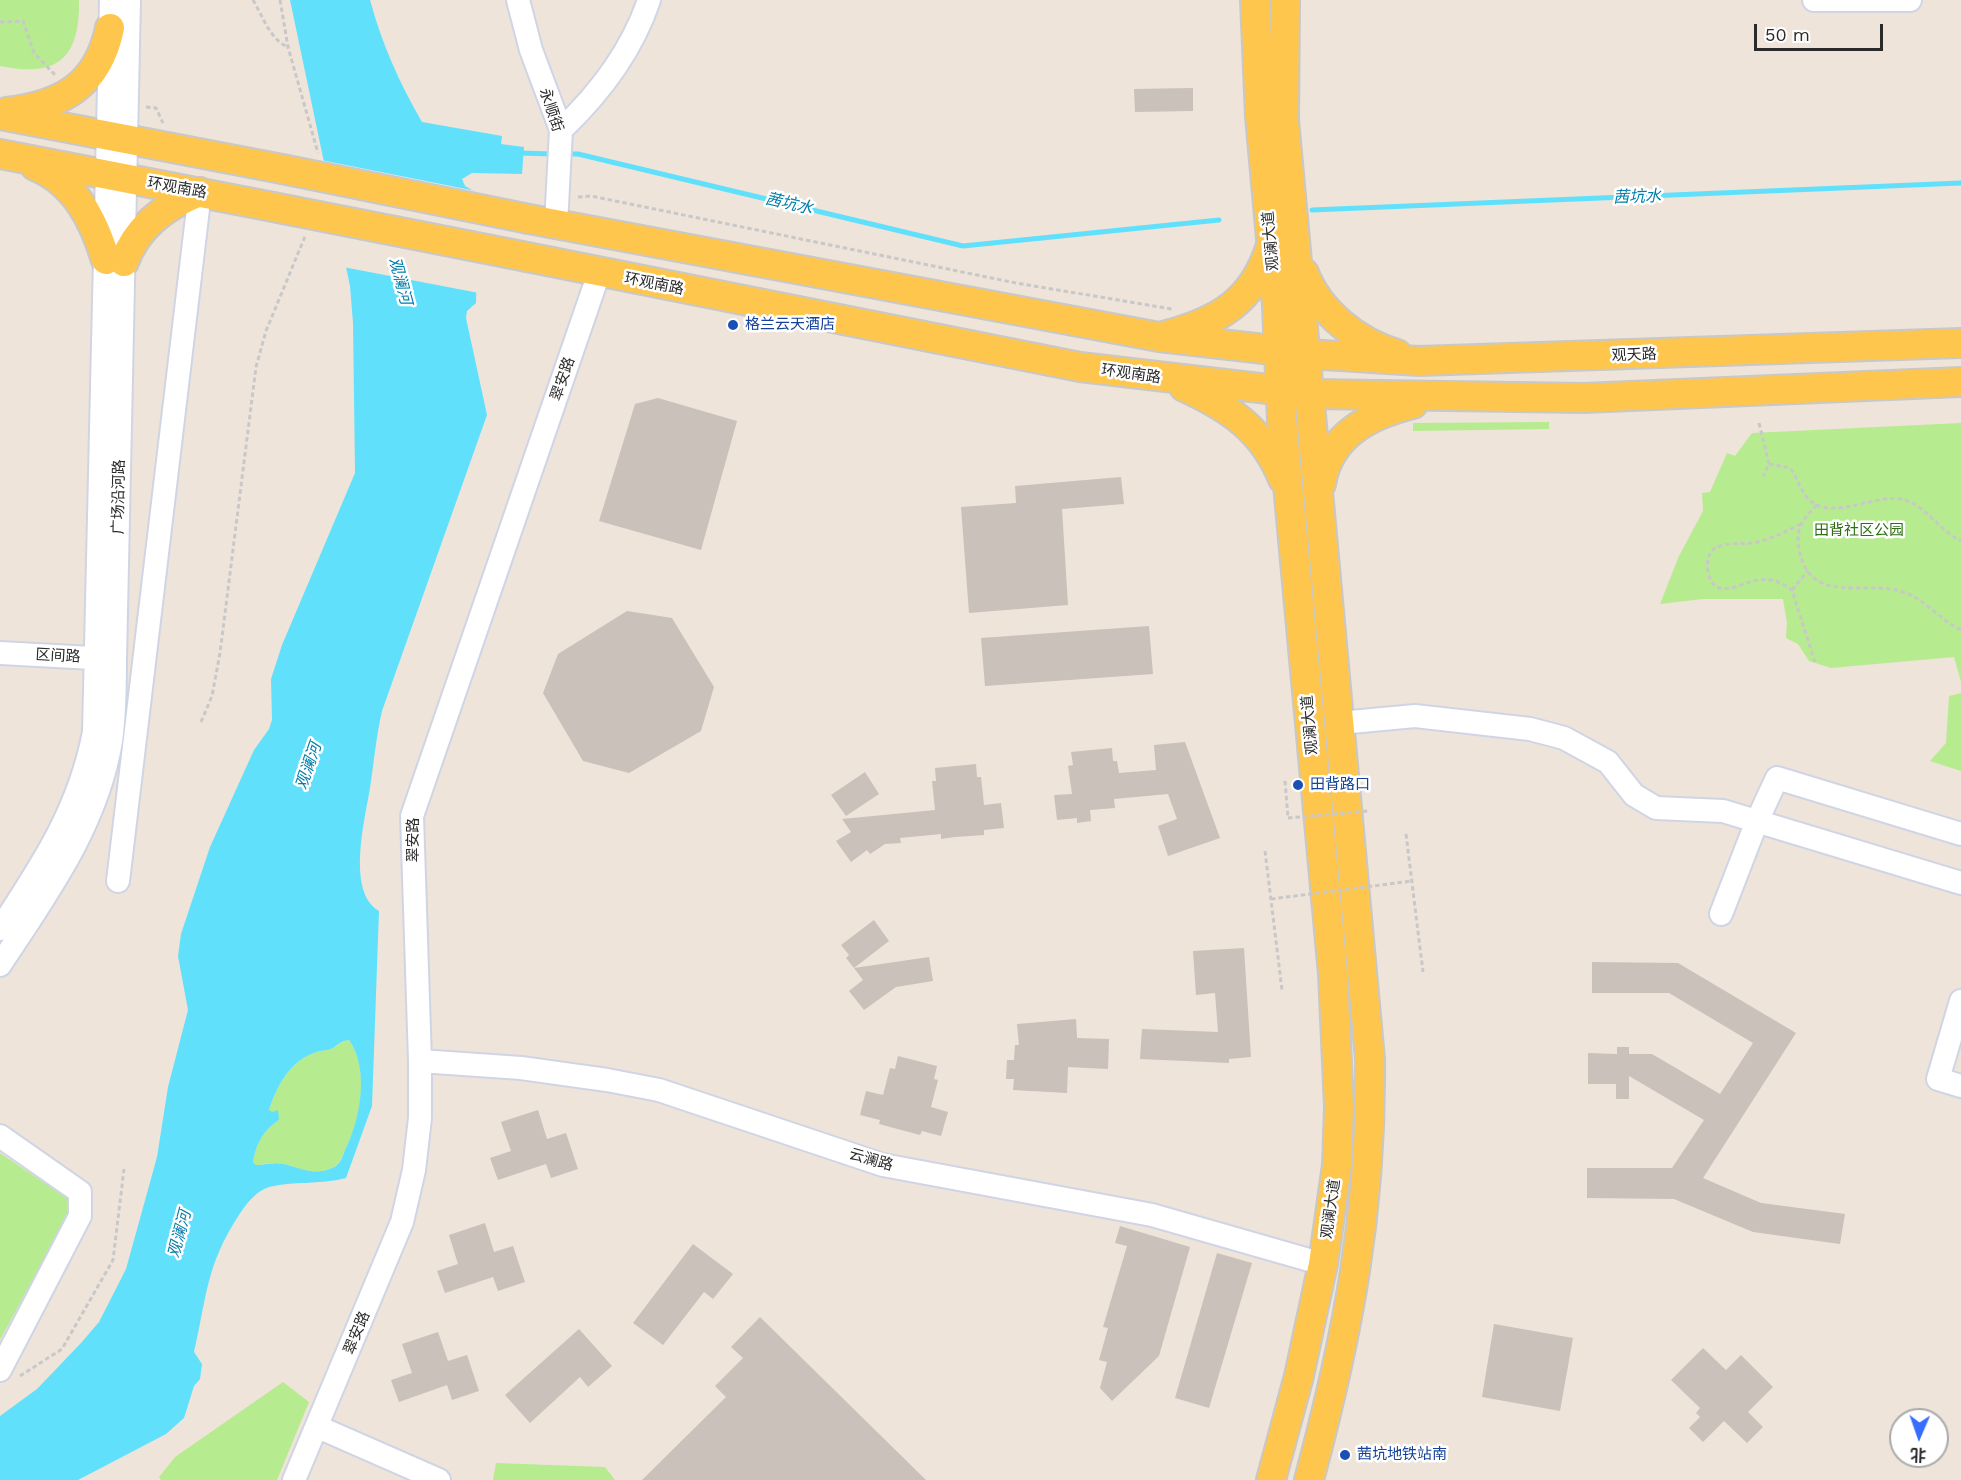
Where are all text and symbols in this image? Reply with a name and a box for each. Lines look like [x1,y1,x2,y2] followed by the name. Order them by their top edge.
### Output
[1757,12,1886,50] scale bar
[1765,24,1810,45] text: 50 m
[535,86,567,134] street label: 永顺街
[146,174,208,202] street label: 环观南路
[1613,187,1661,207] water label: 茜坑水
[763,189,815,219] water label: 茜坑水
[1259,210,1283,272] street label: 观澜大道
[385,255,415,307] water label: 观澜河
[623,269,685,299] street label: 环观南路
[745,316,835,334] place label: 格兰云天酒店
[726,318,740,332] marker: 格兰云天酒店
[1611,345,1657,365] street label: 观天路
[547,355,579,403] street label: 翠安路
[1100,361,1162,387] street label: 环观南路
[109,459,129,535] street label: 广场沿河路
[1814,522,1904,540] park label: 田背社区公园
[35,646,81,666] street label: 区间路
[1298,694,1322,756] street label: 观澜大道
[292,740,326,792] water label: 观澜河
[1310,776,1370,794] place label: 田背路口
[1291,778,1305,792] marker: 田背路口
[405,818,423,862] street label: 翠安路
[847,1145,895,1175] street label: 云澜路
[1318,1178,1344,1240] street label: 观澜大道
[165,1208,195,1260] water label: 观澜河
[340,1309,374,1357] street label: 翠安路
[1889,1408,1949,1468] north arrow
[1910,1445,1927,1464] text: 北
[1357,1446,1447,1464] place label: 茜坑地铁站南
[1338,1448,1352,1462] marker: 茜坑地铁站南

